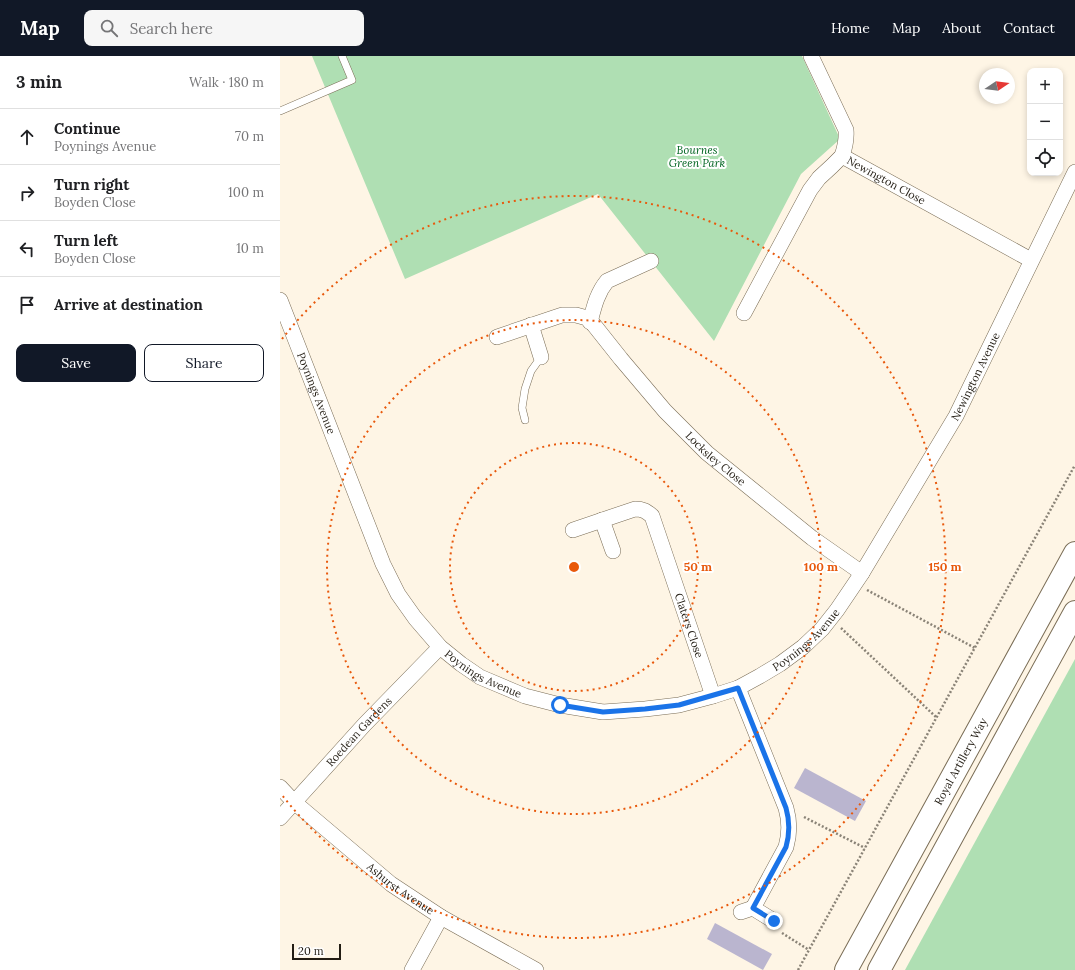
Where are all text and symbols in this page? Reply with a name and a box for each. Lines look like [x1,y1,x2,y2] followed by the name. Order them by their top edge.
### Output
[84,10,364,46] search box
[20,16,60,40] text: Map
[98,17,120,39] icon: search
[130,19,213,38] text: Search here
[831,19,870,37] text: Home
[892,19,920,37] text: Map
[942,19,981,37] text: About
[1003,19,1055,37] text: Contact
[979,68,1015,104] north arrow
[1027,68,1063,176] map controls
[1027,68,1063,104] button: +
[16,71,62,93] text: 3 min
[189,74,264,91] text: Walk · 180 m
[1027,104,1063,140] button: −
[54,119,120,138] text: Continue
[16,126,38,148] icon: ahead
[235,128,264,145] text: 70 m
[54,138,156,155] text: Poynings Avenue
[1027,140,1063,176] button: locate
[669,143,725,170] park label: Bournes Green Park
[845,153,928,208] street label: Newington Close
[54,175,130,194] text: Turn right
[16,182,38,204] icon: right
[228,184,264,201] text: 100 m
[54,194,136,211] text: Boyden Close
[54,231,118,250] text: Turn left
[16,238,38,260] icon: left
[236,240,264,257] text: 10 m
[54,250,136,267] text: Boyden Close
[16,294,38,316] icon: arrive
[54,295,203,314] text: Arrive at destination
[948,330,1003,423] street label: Newington Avenue
[16,344,136,382] button: Save
[144,344,264,382] button: Share
[294,350,339,436] street label: Poynings Avenue
[683,429,749,489] street label: Locksley Close
[684,559,712,574] text: 50 m
[804,559,838,574] text: 100 m
[928,559,962,574] text: 150 m
[567,560,581,574] centre of rings
[672,591,707,660] street label: Claters Close
[770,606,843,674] street label: Poynings Avenue
[442,647,524,701] street label: Poynings Avenue
[323,694,395,769] street label: Roedean Gardens
[551,696,569,714] route start
[931,715,990,807] street label: Royal Artillery Way
[363,859,437,918] street label: Ashurst Avenue
[765,912,783,930] route end
[292,942,341,961] scale bar
[298,944,323,958] text: 20 m

